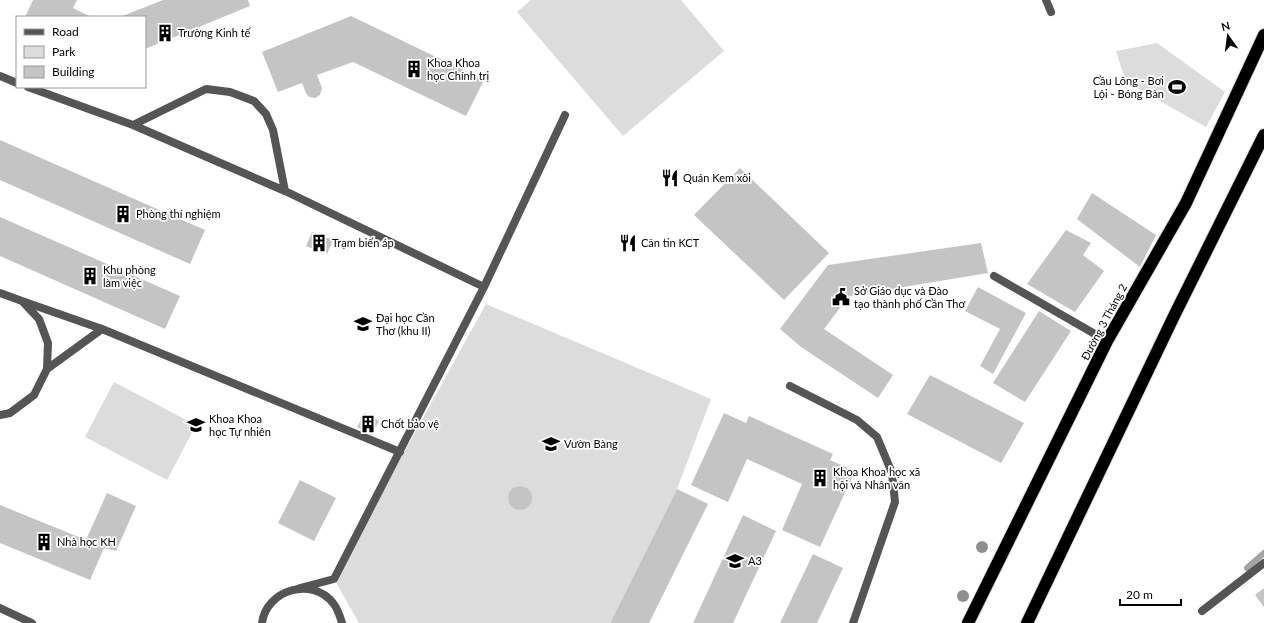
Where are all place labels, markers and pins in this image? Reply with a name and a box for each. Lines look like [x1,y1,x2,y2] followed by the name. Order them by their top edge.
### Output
[155,23,175,43] building icon: Trường Kinh tế
[178,26,252,39] place label: Trường Kinh tế
[427,56,490,82] place label: Khoa Khoa học Chính trị
[404,59,424,79] building icon: Khoa Khoa học Chính trị
[1093,74,1164,100] place label: Cầu Lông - Bơi Lội - Bóng Bàn
[1167,77,1187,97] sports icon: Cầu Lông - Bơi Lội - Bóng Bàn
[660,168,680,188] restaurant icon: Quán Kem xôi
[683,171,751,184] place label: Quán Kem xôi
[113,204,133,224] building icon: Phòng thí nghiệm
[136,207,221,220] place label: Phòng thí nghiệm
[309,233,329,253] building icon: Trạm biến áp
[618,233,638,253] restaurant icon: Căn tin KCT
[332,236,394,249] place label: Trạm biến áp
[641,236,700,249] place label: Căn tin KCT
[103,263,156,289] place label: Khu phòng làm việc
[80,266,100,286] building icon: Khu phòng làm việc
[854,284,965,310] place label: Sở Giáo dục và Đào tạo thành phố Cần Thơ
[831,287,851,307] public building icon: Sở Giáo dục và Đào tạo thành phố Cần Thơ
[376,311,435,337] place label: Đại học Cần Thơ (khu II)
[353,314,373,334] school or university icon: Đại học Cần Thơ (khu II)
[209,412,271,438] place label: Khoa Khoa học Tự nhiên
[358,414,378,434] building icon: Chốt bảo vệ
[186,415,206,435] school or university icon: Khoa Khoa học Tự nhiên
[381,417,439,430] place label: Chốt bảo vệ
[541,434,561,454] school or university icon: Vườn Bàng
[564,437,618,450] place label: Vườn Bàng
[833,465,920,491] place label: Khoa Khoa học xã hội và Nhân văn
[810,468,830,488] building icon: Khoa Khoa học xã hội và Nhân văn
[34,532,54,552] building icon: Nhà học KH
[57,535,116,548] place label: Nhà học KH
[725,551,745,571] school or university icon: A3
[748,554,762,567] place label: A3

